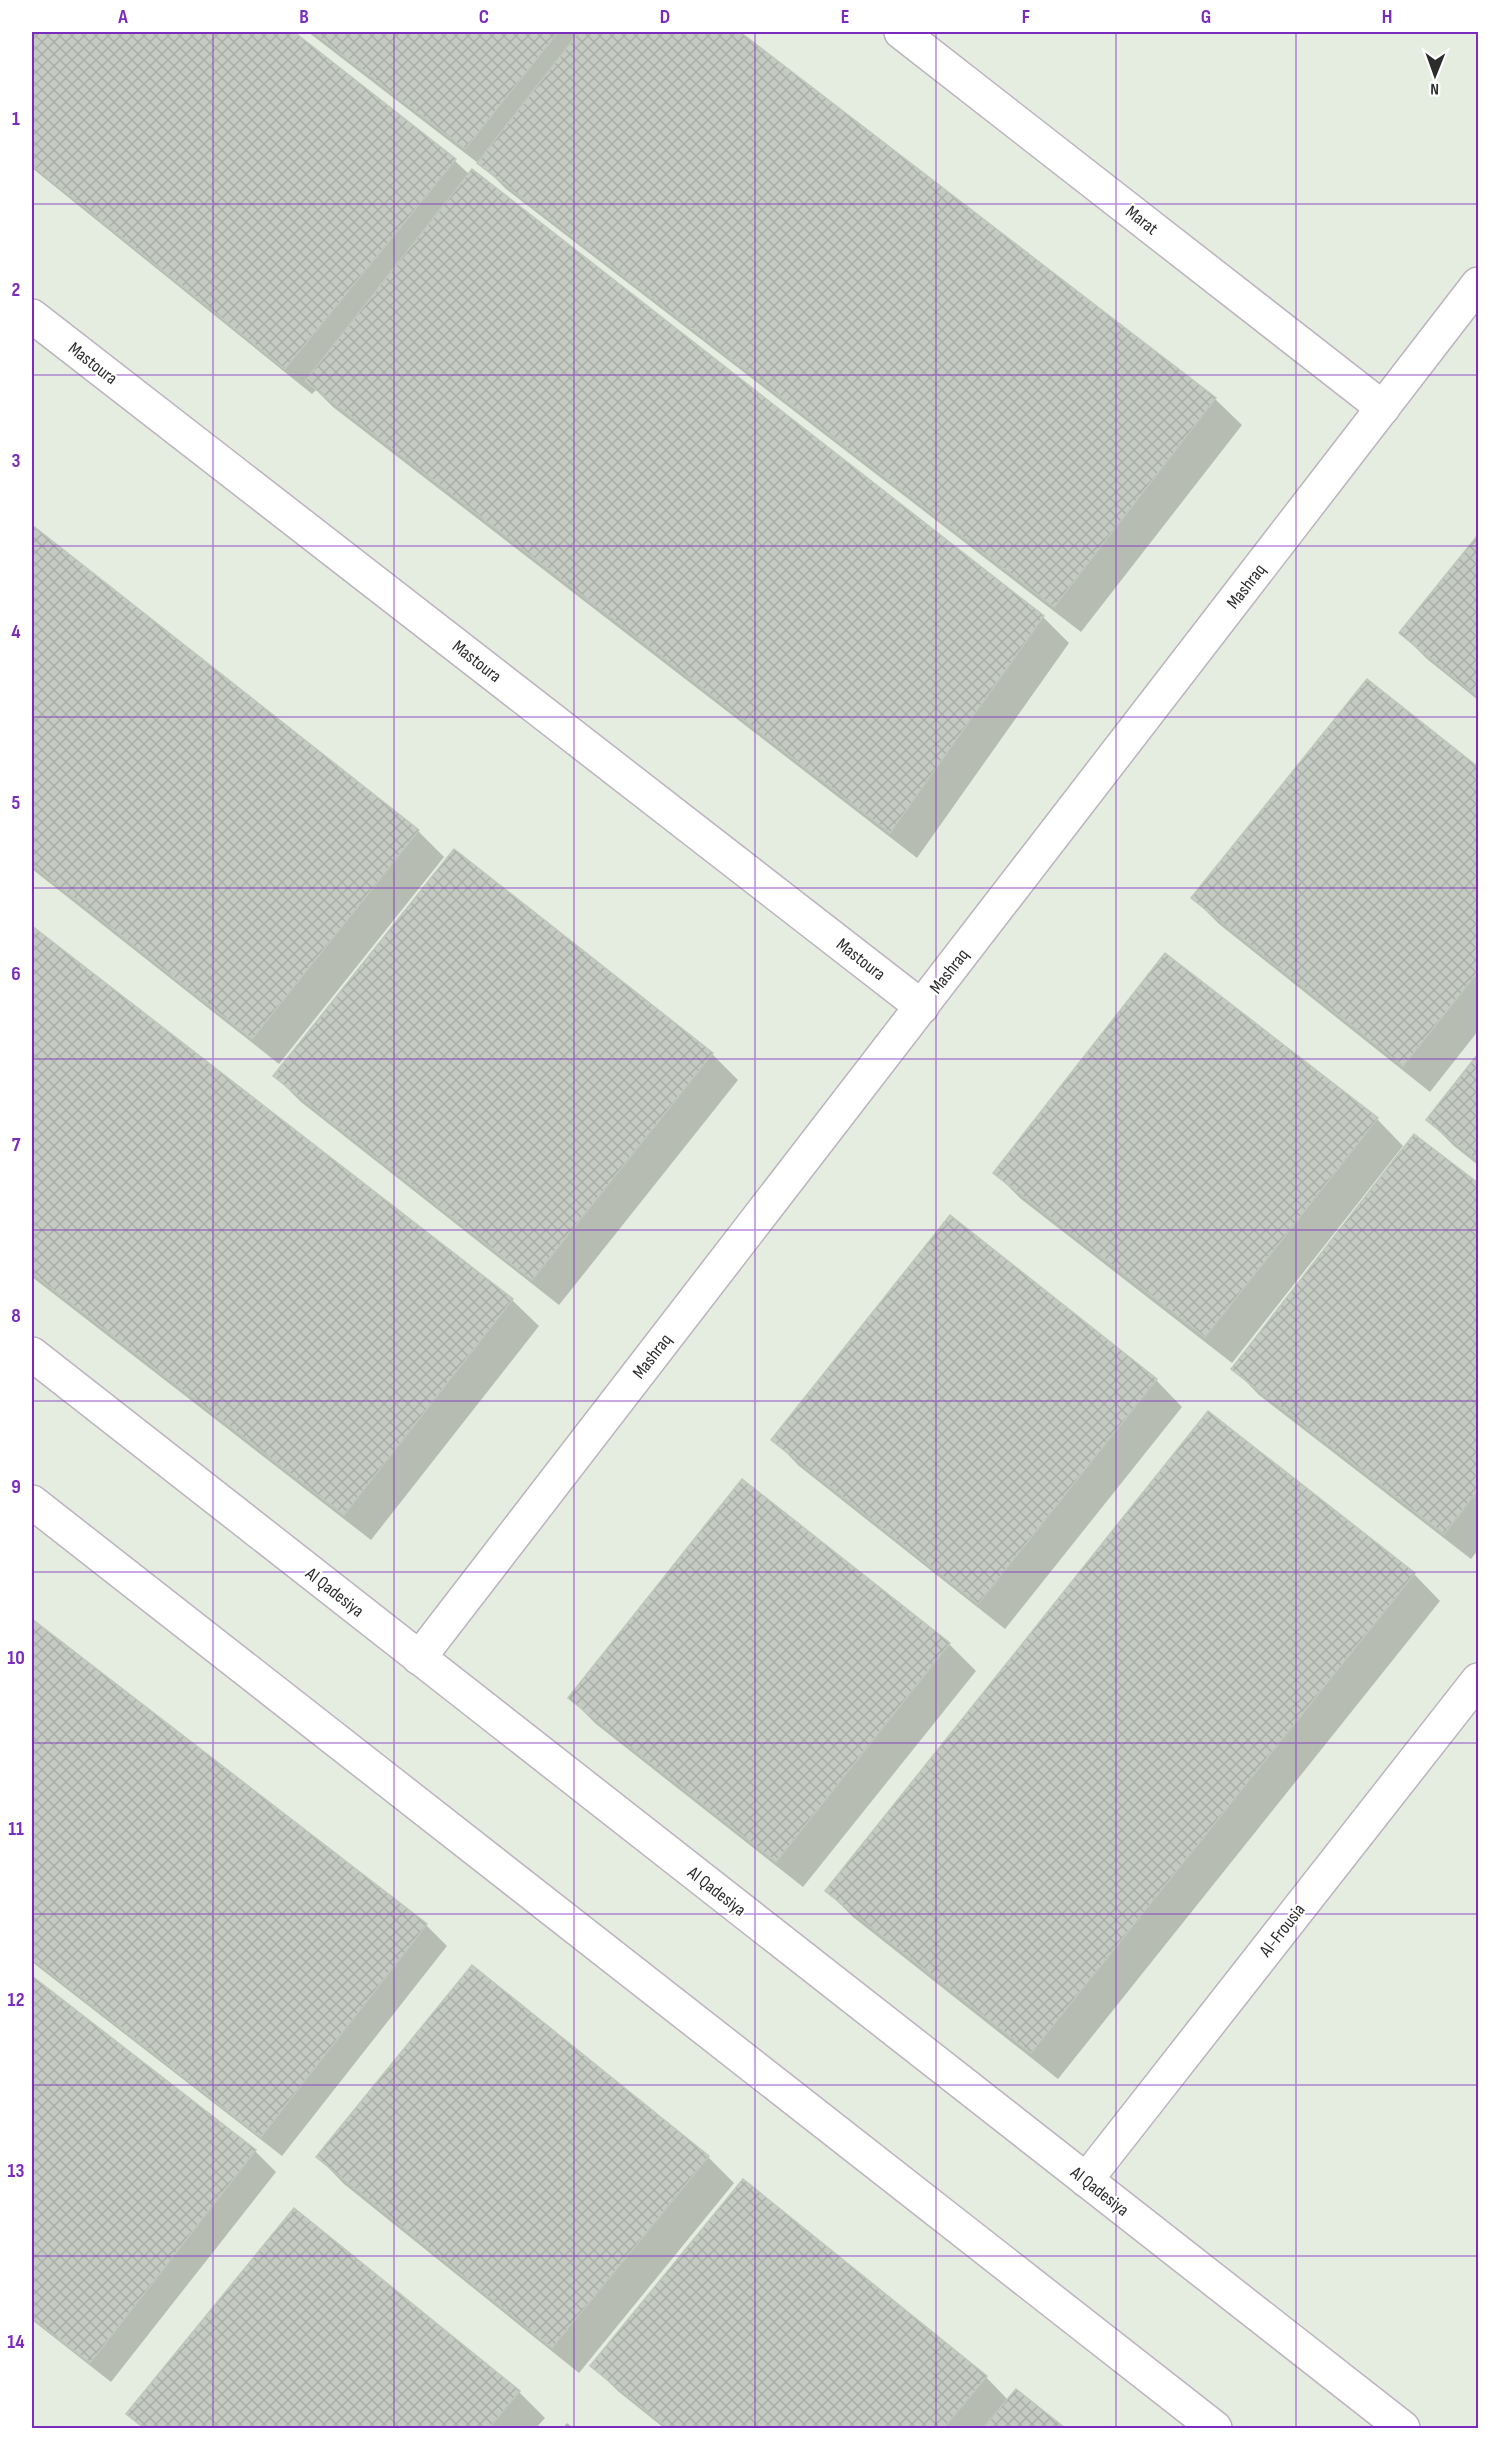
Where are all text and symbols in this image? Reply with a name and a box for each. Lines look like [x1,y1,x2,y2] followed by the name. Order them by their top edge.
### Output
[117,5,128,29] text: A
[299,5,309,29] text: B
[479,5,489,29] text: C
[660,5,670,29] text: D
[841,5,849,29] text: E
[1022,5,1030,29] text: F
[1201,5,1211,29] text: G
[1382,5,1392,29] text: H
[1405,45,1465,105] north arrow
[1430,79,1439,98] text: N
[12,107,20,131] text: 1
[1121,201,1162,240] street label: Marat
[12,278,20,302] text: 2
[64,338,121,389] street label: Mastoura
[12,449,21,473] text: 3
[1222,560,1270,613] street label: Mashraq
[11,620,21,644] text: 4
[448,636,505,687] street label: Mastoura
[12,791,21,815] text: 5
[832,934,889,985] street label: Mastoura
[925,945,973,998] street label: Mashraq
[11,962,21,986] text: 6
[12,1133,21,1157] text: 7
[11,1304,21,1328] text: 8
[628,1330,676,1383] street label: Mashraq
[11,1475,21,1499] text: 9
[301,1563,368,1622] street label: Al Qadesiya
[7,1646,25,1670] text: 10
[8,1817,24,1841] text: 11
[683,1862,750,1921] street label: Al Qadesiya
[1255,1900,1310,1962] street label: Al-Frousia
[8,1988,24,2012] text: 12
[8,2159,24,2183] text: 13
[1066,2162,1133,2221] street label: Al Qadesiya
[7,2330,25,2354] text: 14

